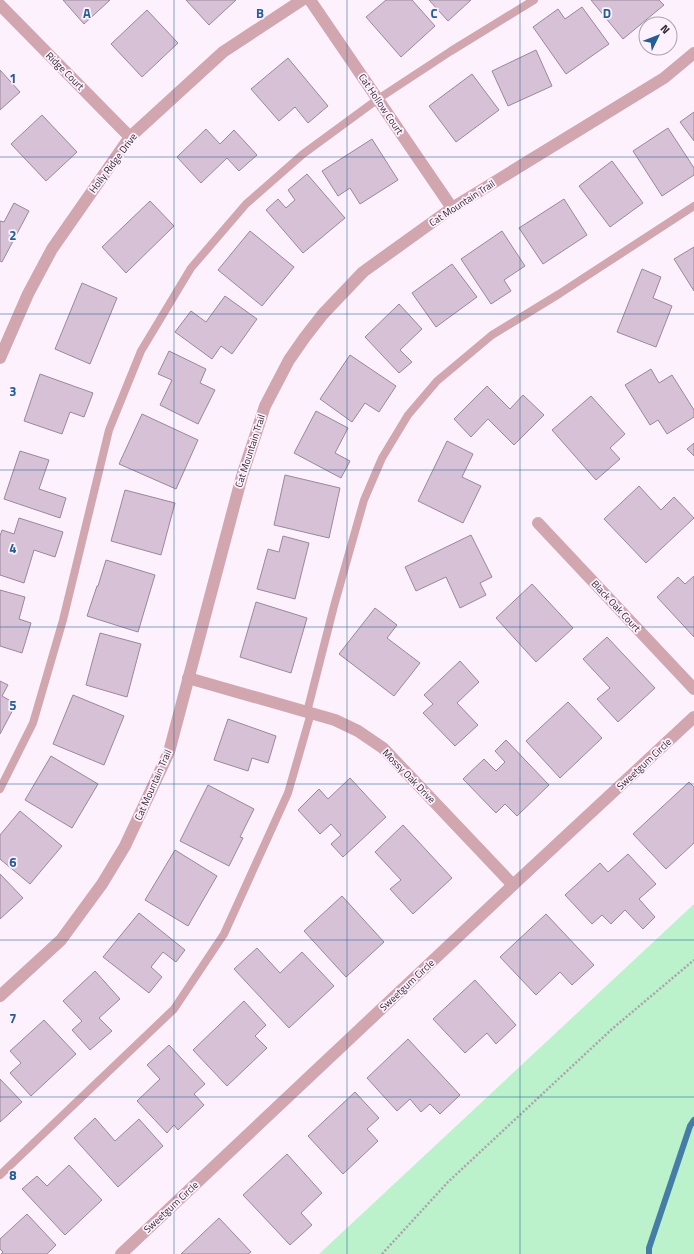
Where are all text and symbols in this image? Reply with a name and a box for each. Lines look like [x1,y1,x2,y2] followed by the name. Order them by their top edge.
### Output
[83,3,91,23] text: A
[256,3,264,23] text: B
[430,3,438,23] text: C
[603,3,611,23] text: D
[638,16,678,56] north arrow
[657,21,674,37] text: N
[42,48,88,94] street label: Ridge Court
[9,68,17,88] text: 1
[355,70,407,138] street label: Cat Hollow Court
[85,130,141,196] street label: Holly Ridge Drive
[426,176,498,230] street label: Cat Mountain Trail
[9,225,17,245] text: 2
[9,381,17,401] text: 3
[231,412,269,490] street label: Cat Mountain Trail
[9,538,17,558] text: 4
[588,577,644,636] street label: Black Oak Court
[9,695,17,715] text: 5
[613,735,675,793] street label: Sweetgum Circle
[379,745,439,807] street label: Mossy Oak Drive
[131,747,175,823] street label: Cat Mountain Trail
[9,852,17,872] text: 6
[376,956,438,1014] street label: Sweetgum Circle
[9,1008,17,1028] text: 7
[9,1165,17,1185] text: 8
[140,1178,202,1236] street label: Sweetgum Circle

